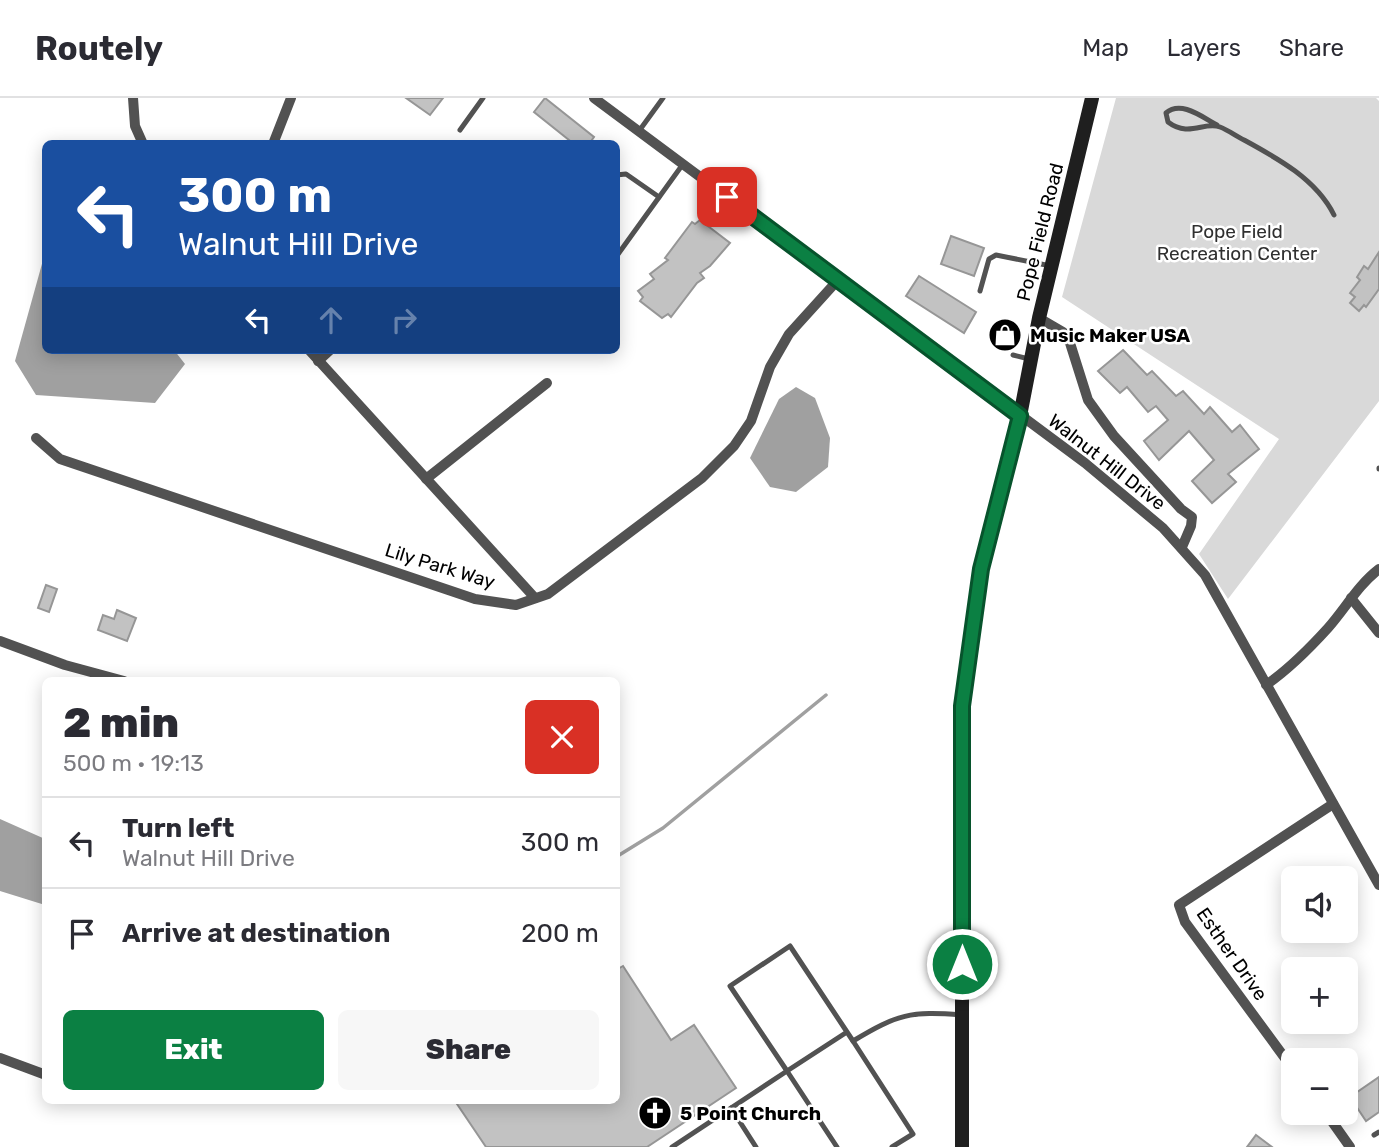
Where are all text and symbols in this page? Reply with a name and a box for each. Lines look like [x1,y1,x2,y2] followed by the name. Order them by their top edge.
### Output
[35,29,163,68] text: Routely
[1082,34,1129,62] text: Map
[1167,34,1241,62] text: Layers
[1279,34,1344,62] text: Share
[1012,161,1068,303] street label: Pope Field Road
[178,166,332,224] text: 300 m
[697,167,757,227] pin
[63,168,154,259] icon: left
[708,178,746,216] icon: arrive
[1157,220,1318,265] park label: Pope Field Recreation Center
[178,225,418,263] text: Walnut Hill Drive
[239,301,277,339] icon: left
[312,301,350,339] icon: ahead
[385,301,423,339] icon: right
[986,316,1024,354] shop icon: Music Maker USA
[1030,324,1190,347] place label: Music Maker USA
[1044,409,1170,515] street label: Walnut Hill Drive
[382,538,498,594] street label: Lily Park Way
[63,698,179,748] text: 2 min
[525,700,599,774] button: close
[63,749,204,777] text: 500 m · 19:13
[122,813,234,844] text: Turn left
[63,824,101,862] icon: left
[521,827,599,858] text: 300 m
[122,844,295,872] text: Walnut Hill Drive
[1281,866,1358,1125] map controls
[1281,866,1358,943] button: sound
[1192,903,1272,1005] street label: Esther Drive
[63,915,101,953] icon: arrive
[122,918,390,949] text: Arrive at destination
[521,918,599,949] text: 200 m
[925,927,999,1001] position arrow
[1281,957,1358,1034] button: +
[63,1010,324,1090] button: Exit
[338,1010,599,1090] button: Share
[1281,1048,1358,1125] button: −
[636,1094,674,1132] church icon: 5 Point Church
[680,1102,821,1125] place label: 5 Point Church

